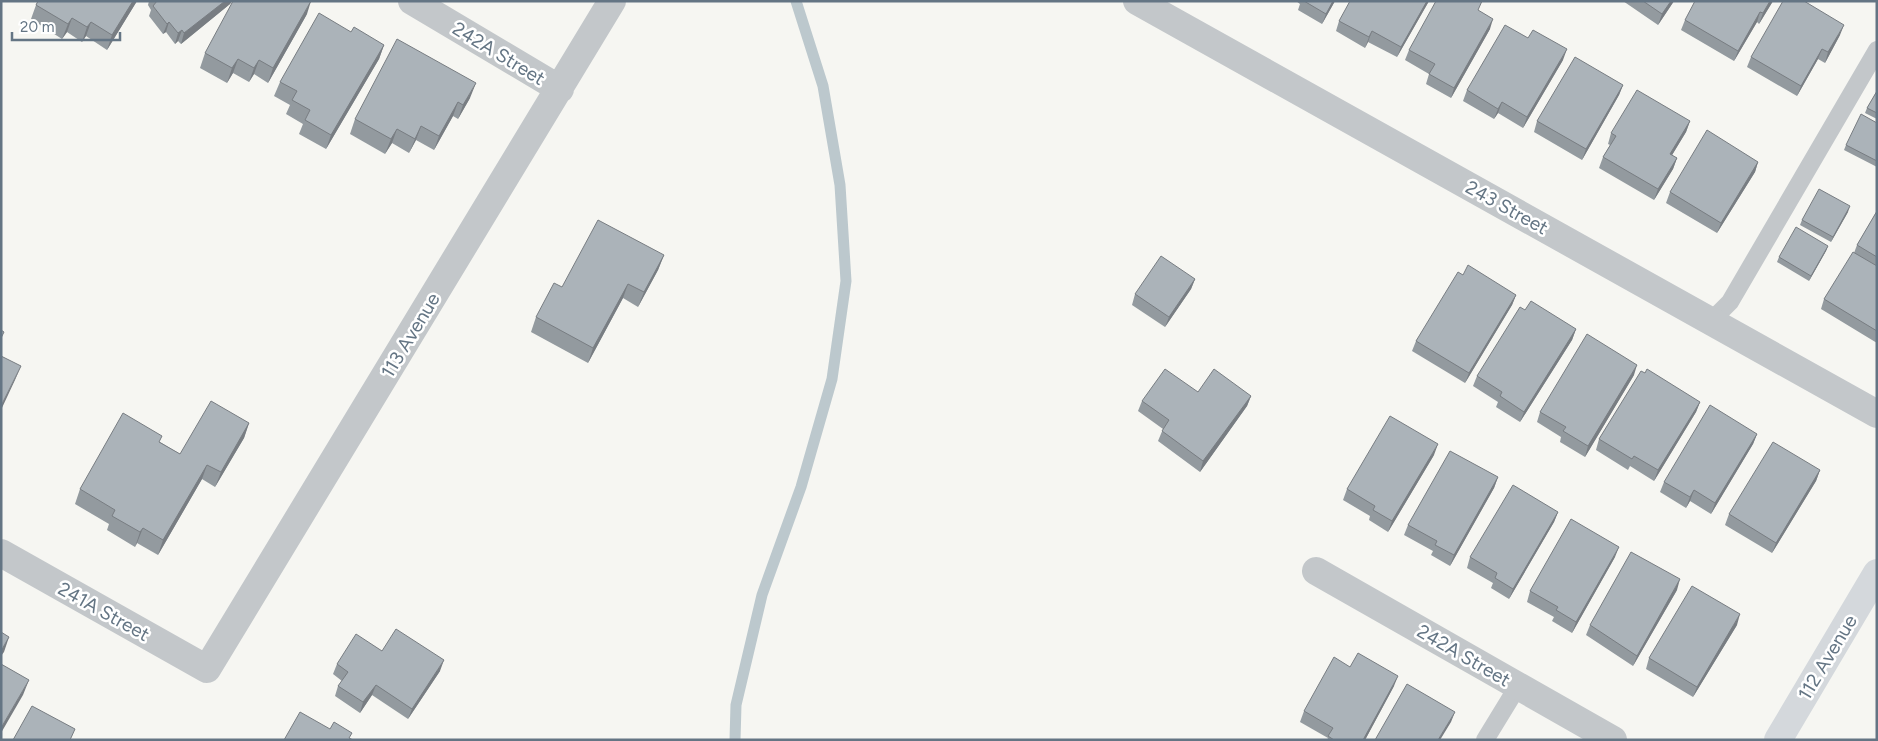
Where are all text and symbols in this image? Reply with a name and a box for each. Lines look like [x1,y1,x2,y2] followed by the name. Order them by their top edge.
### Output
[12,10,120,42] scale bar
[448,17,549,90] street label: 242A Street
[20,18,54,36] text: 20 m
[1462,175,1552,239] street label: 243 Street
[376,289,445,382] street label: 113 Avenue
[54,577,154,646] street label: 241A Street
[1793,611,1862,704] street label: 112 Avenue
[1413,620,1514,691] street label: 242A Street

